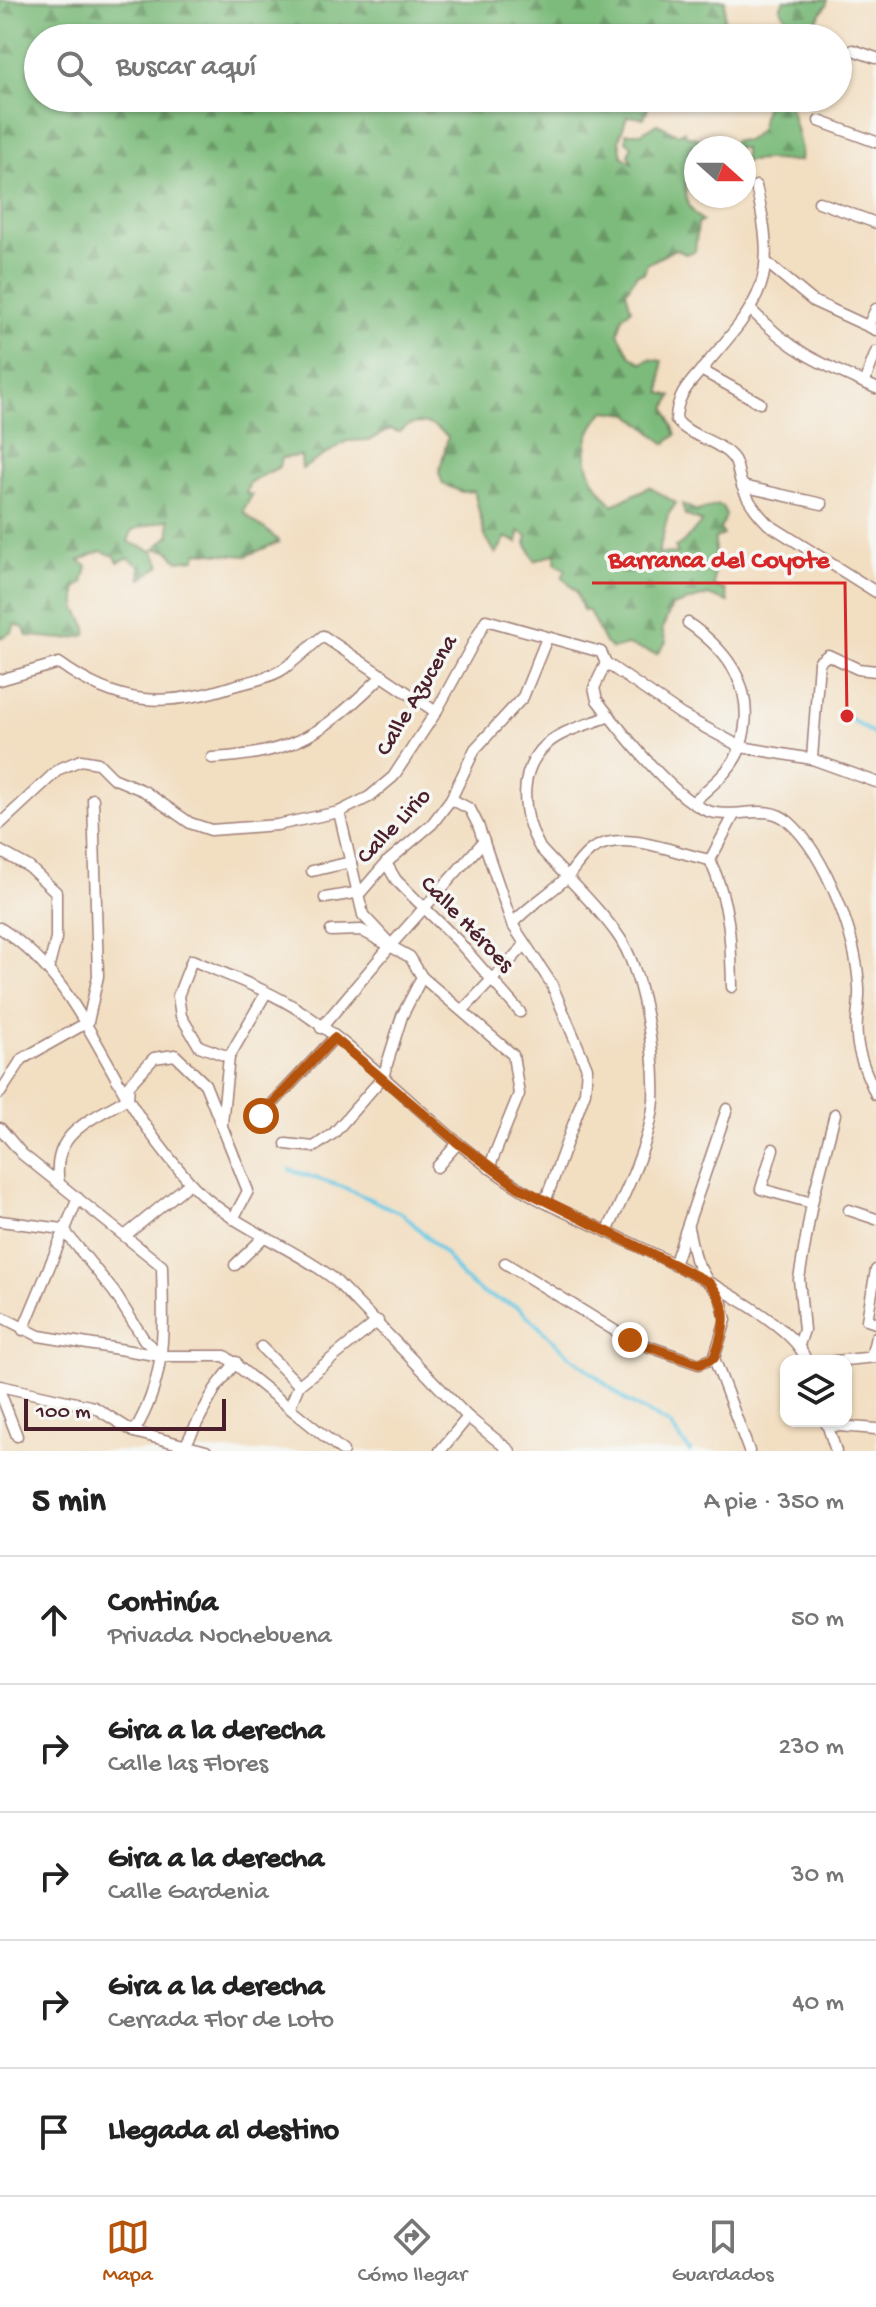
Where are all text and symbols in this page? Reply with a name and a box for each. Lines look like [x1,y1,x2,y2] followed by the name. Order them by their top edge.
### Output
[24,24,852,112] search box
[52,46,96,90] icon: search
[116,51,256,86] text: Buscar aquí
[684,136,756,208] north arrow
[592,533,845,583] callout: Barranca del Coyote
[608,547,831,578] text: Barranca del Coyote
[370,630,466,762] street label: Calle Azucena
[352,783,438,871] street label: Calle Lirio
[413,871,520,980] street label: Calle Héroes
[243,1098,279,1134] route start
[612,1322,648,1358] route end
[780,1355,852,1427] map controls
[780,1355,852,1427] button: layers
[24,1395,226,1431] scale bar
[36,1400,91,1426] text: 100 m
[32,1483,106,1523] text: 5 min
[704,1488,844,1519] text: A pie · 350 m
[108,1587,218,1622] text: Continúa
[32,1598,76,1642] icon: ahead
[791,1605,844,1636] text: 50 m
[108,1622,332,1653] text: Privada Nochebuena
[108,1715,324,1750] text: Gira a la derecha
[32,1726,76,1770] icon: right
[778,1733,844,1764] text: 230 m
[108,1750,268,1781] text: Calle las Flores
[108,1843,324,1878] text: Gira a la derecha
[32,1854,76,1898] icon: right
[791,1861,844,1892] text: 30 m
[108,1878,269,1909] text: Calle Gardenia
[108,1971,324,2006] text: Gira a la derecha
[32,1982,76,2026] icon: right
[792,1989,844,2020] text: 40 m
[108,2006,334,2037] text: Cerrada Flor de Loto
[32,2110,76,2154] icon: arrive
[108,2115,339,2150] text: Llegada al destino
[102,2215,153,2289] tab: Mapa
[358,2215,467,2289] tab: Cómo llegar
[672,2215,774,2289] tab: Guardados

